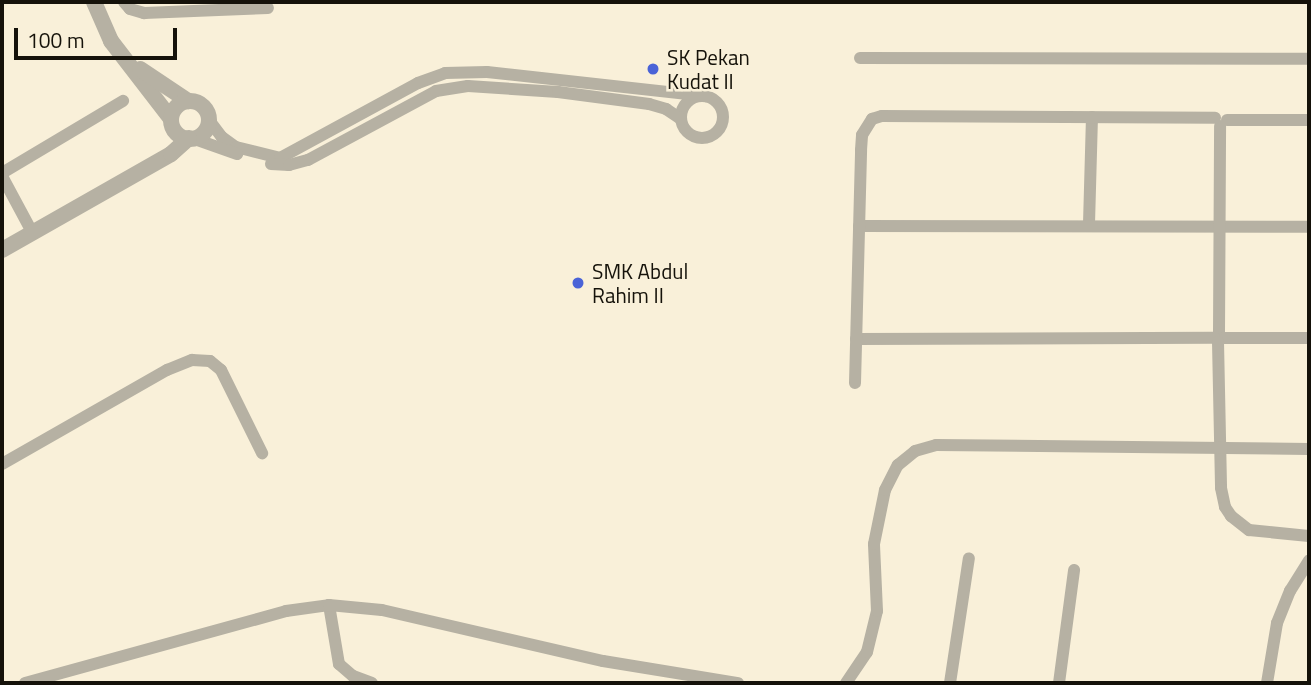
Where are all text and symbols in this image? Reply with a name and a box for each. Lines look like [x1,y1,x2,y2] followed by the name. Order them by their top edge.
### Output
[18,14,180,58] scale bar
[27,24,84,56] text: 100 m
[667,44,750,94] place label: SK Pekan Kudat II
[645,61,661,77] marker: SK Pekan Kudat II
[592,258,688,308] place label: SMK Abdul Rahim II
[570,275,586,291] marker: SMK Abdul Rahim II

